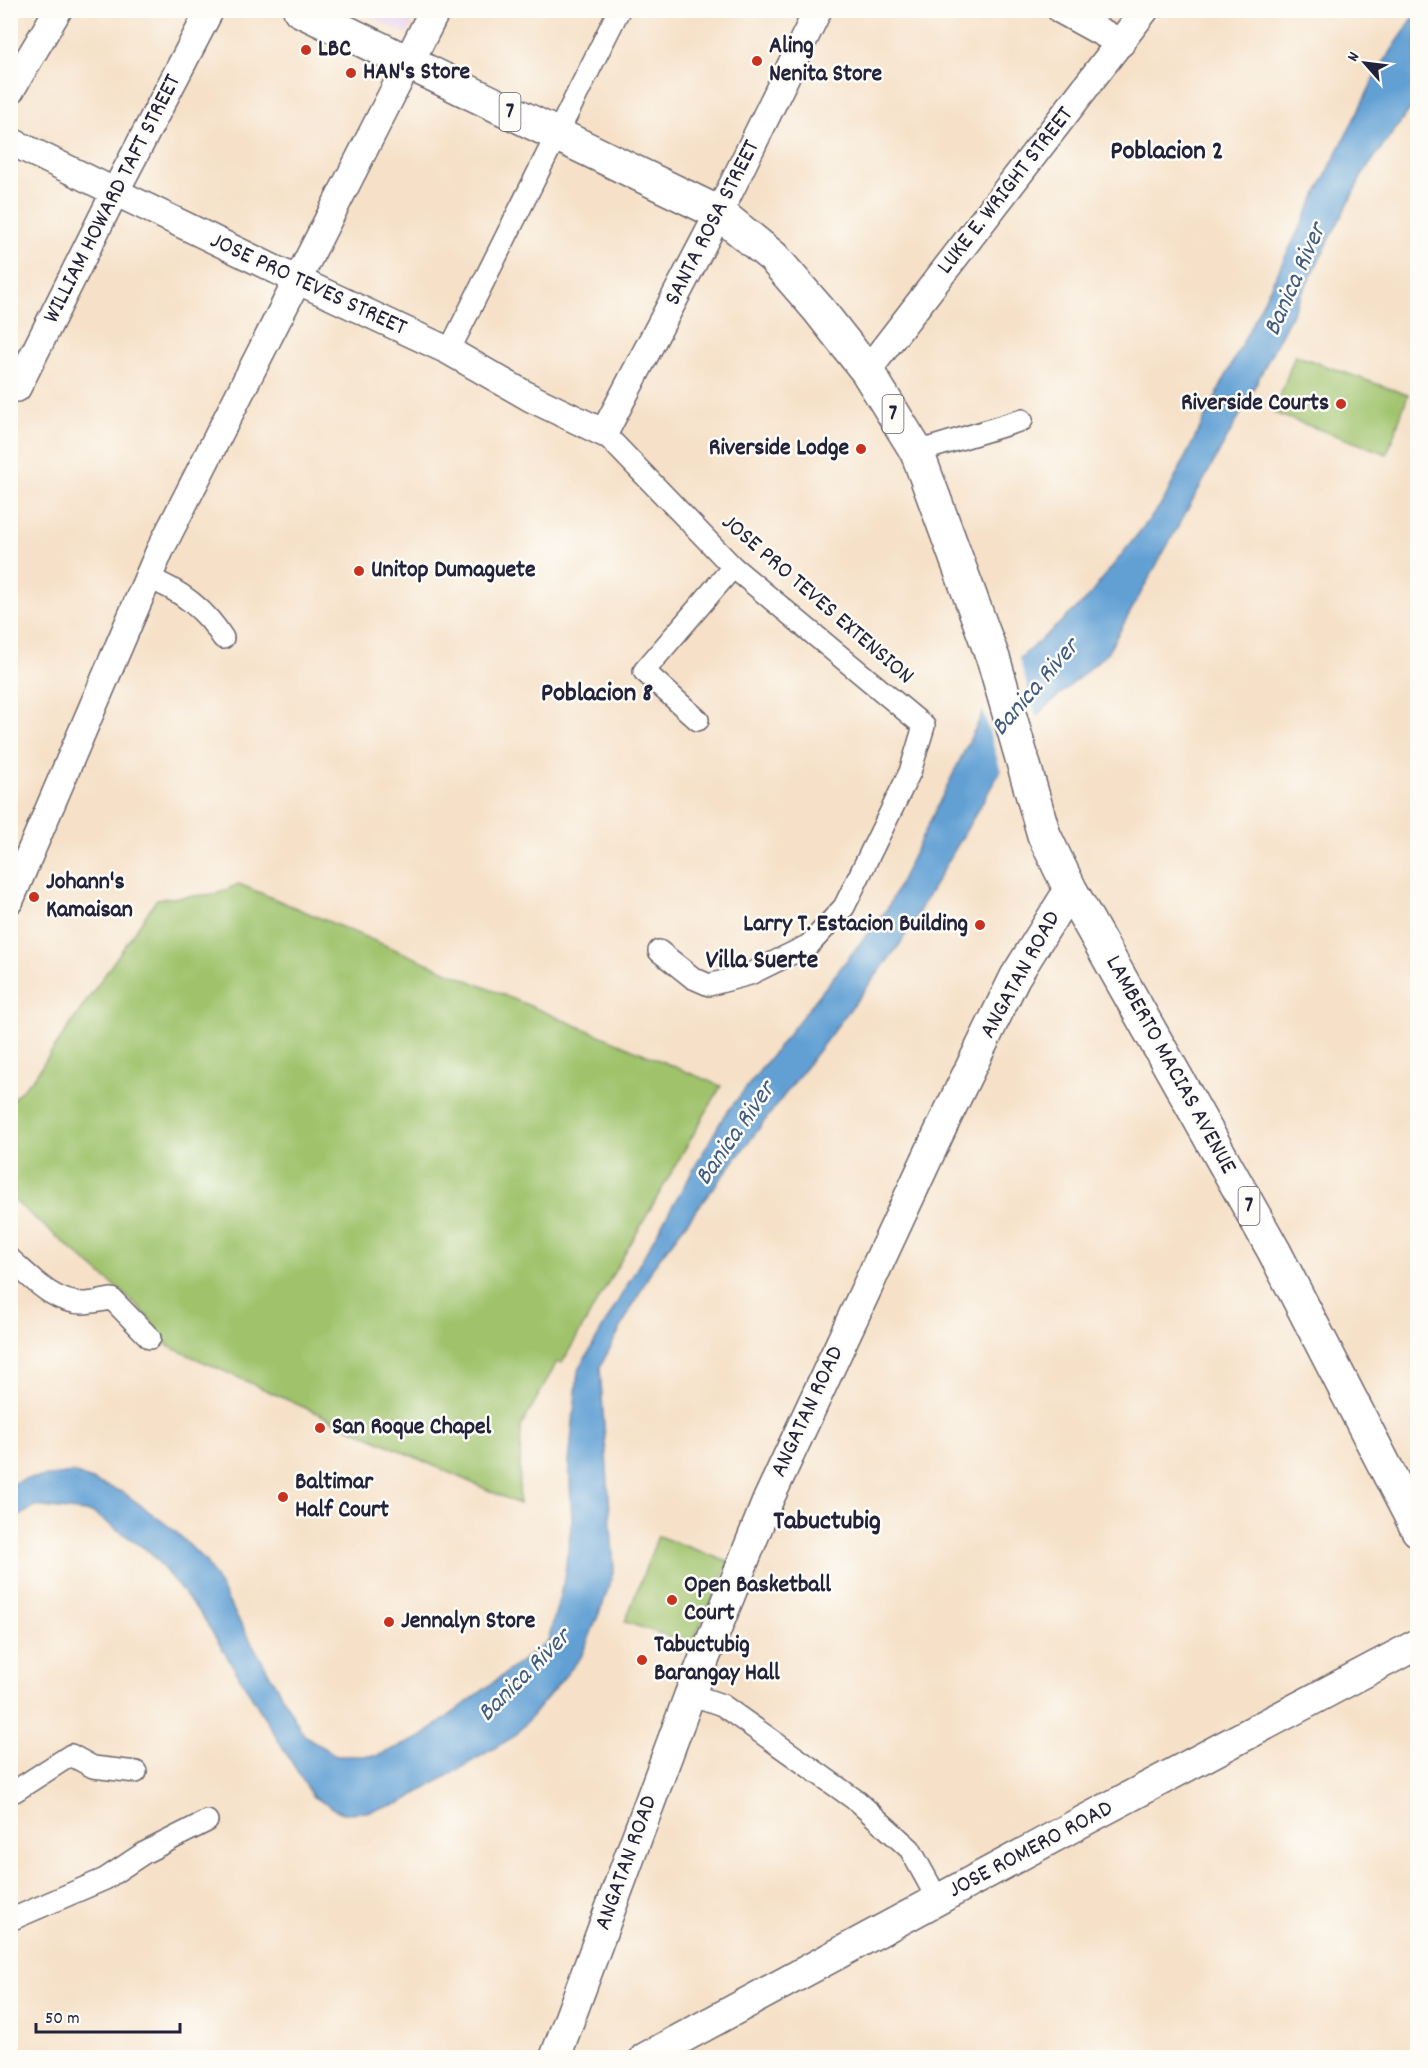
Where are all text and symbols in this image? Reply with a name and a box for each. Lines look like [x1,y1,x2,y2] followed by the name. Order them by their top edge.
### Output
[769,30,883,92] place label: Aling Nenita Store
[318,33,351,67] place label: LBC
[1335,33,1395,93] north arrow
[299,43,313,57] marker: LBC
[1342,48,1366,66] text: N
[750,54,764,68] marker: Aling Nenita Store
[363,56,471,90] place label: HAN's Store
[344,66,358,80] marker: HAN's Store
[35,68,191,329] street label: WILLIAM HOWARD TAFT STREET
[500,93,520,131] road number: 7
[930,99,1083,282] street label: LUKE E. WRIGHT STREET
[1110,133,1224,172] district label: Poblacion 2
[657,134,770,312] street label: SANTA ROSA STREET
[1255,215,1339,342] water label: Banica River
[204,224,412,346] street label: JOSE PRO TEVES STREET
[1181,387,1329,421] place label: Riverside Courts
[882,395,904,433] road number: 7
[1334,397,1348,411] marker: Riverside Courts
[709,432,849,466] place label: Riverside Lodge
[854,442,868,456] marker: Riverside Lodge
[713,507,921,693] street label: JOSE PRO TEVES EXTENSION
[371,554,536,588] place label: Unitop Dumaguete
[352,564,366,578] marker: Unitop Dumaguete
[983,628,1091,745] water label: Banica River
[541,675,653,714] district label: Poblacion 8
[46,866,133,928] place label: Johann's Kamaisan
[27,890,41,904] marker: Johann's Kamaisan
[972,905,1070,1045] street label: ANGATAN ROAD
[743,908,968,942] place label: Larry T. Estacion Building
[973,918,987,932] marker: Larry T. Estacion Building
[706,943,818,980] district label: Villa Suerte
[1096,949,1244,1181] street label: LAMBERTO MACIAS AVENUE
[687,1072,787,1193] water label: Banica River
[1238,1187,1260,1225] road number: 7
[763,1341,853,1483] street label: ANGATAN ROAD
[332,1411,492,1445] place label: San Roque Chapel
[313,1421,327,1435] marker: San Roque Chapel
[295,1466,389,1528] place label: Baltimar Half Court
[276,1490,290,1504] marker: Baltimar Half Court
[773,1503,881,1542] district label: Tabuctubig
[684,1569,831,1631] place label: Open Basketball Court
[665,1593,679,1607] marker: Open Basketball Court
[401,1605,536,1639] place label: Jennalyn Store
[382,1615,396,1629] marker: Jennalyn Store
[470,1618,583,1731] water label: Banica River
[654,1629,780,1691] place label: Tabuctubig Barangay Hall
[635,1653,649,1667] marker: Tabuctubig Barangay Hall
[587,1791,667,1935] street label: ANGATAN ROAD
[943,1792,1119,1908] street label: JOSE ROMERO ROAD
[36,1996,180,2034] scale bar
[45,2007,80,2032] text: 50 m

